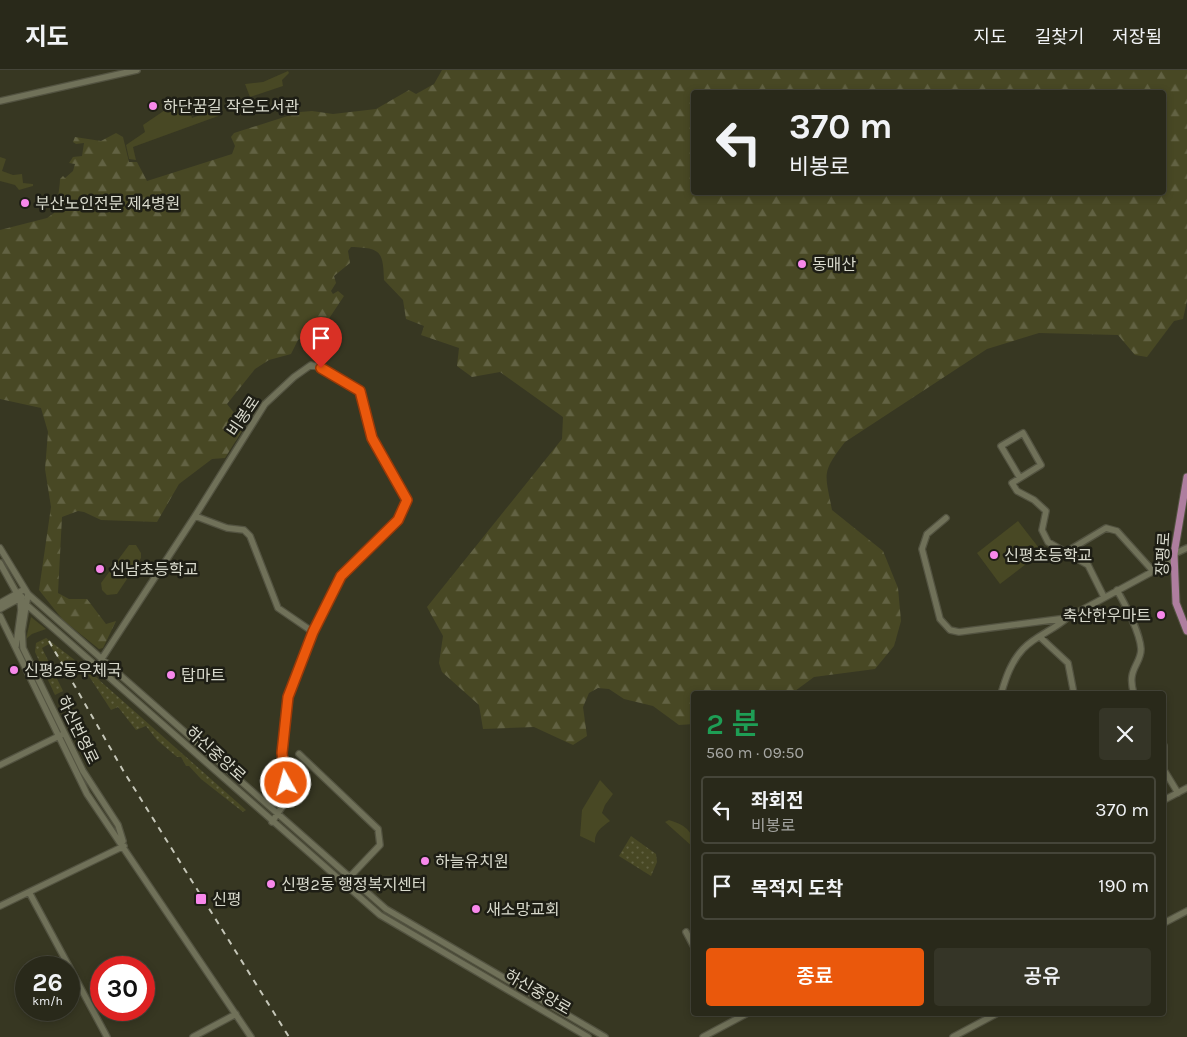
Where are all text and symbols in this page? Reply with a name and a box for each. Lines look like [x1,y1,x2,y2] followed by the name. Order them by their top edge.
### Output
[25,23,69,51] text: 지도
[974,26,1007,48] text: 지도
[1035,26,1084,48] text: 길찾기
[1112,26,1162,48] text: 저장됨
[163,97,300,116] place label: 하단꿈길 작은도서관
[147,100,159,112] marker: 하단꿈길 작은도서관
[789,106,892,147] text: 370 m
[706,110,771,175] icon: left
[789,154,850,180] text: 비봉로
[35,194,180,213] place label: 부산노인전문 제4병원
[19,197,31,209] marker: 부산노인전문 제4병원
[812,255,856,274] place label: 동매산
[796,258,808,270] marker: 동매산
[300,317,342,368] pin
[307,324,335,352] icon: arrive
[223,392,263,440] street label: 비봉로
[1152,531,1174,577] street label: 장평로
[1004,546,1092,565] place label: 신평초등학교
[988,549,1000,561] marker: 신평초등학교
[110,560,198,579] place label: 신남초등학교
[94,563,106,575] marker: 신남초등학교
[1063,606,1151,625] place label: 축산한우마트
[1155,609,1167,621] marker: 축산한우마트
[24,661,122,680] place label: 신평2동우체국
[8,664,20,676] marker: 신평2동우체국
[181,666,225,685] place label: 탑마트
[165,669,177,681] marker: 탑마트
[53,693,103,767] street label: 하신번영로
[706,706,759,742] text: 2 분
[1099,708,1151,760] button: close
[182,722,250,786] street label: 하신중앙로
[706,743,804,762] text: 560 m · 09:50
[259,756,311,808] position arrow
[751,790,803,812] text: 좌회전
[708,796,736,824] icon: left
[1095,799,1149,821] text: 370 m
[751,816,795,835] text: 비봉로
[435,852,509,871] place label: 하늘유치원
[419,855,431,867] marker: 하늘유치원
[708,872,736,900] icon: arrive
[281,875,427,894] place label: 신평2동 행정복지센터
[1098,875,1149,897] text: 190 m
[265,878,277,890] marker: 신평2동 행정복지센터
[751,878,843,900] text: 목적지 도착
[212,890,241,909] place label: 신평
[194,892,208,906] marker: 신평
[486,900,560,919] place label: 새소망교회
[470,903,482,915] marker: 새소망교회
[706,948,924,1006] button: 종료
[934,948,1151,1006] button: 공유
[90,956,155,1021] speed limit sign: 30
[501,965,575,1019] street label: 하신중앙로
[32,968,63,997] text: 26
[32,994,63,1008] text: km/h

